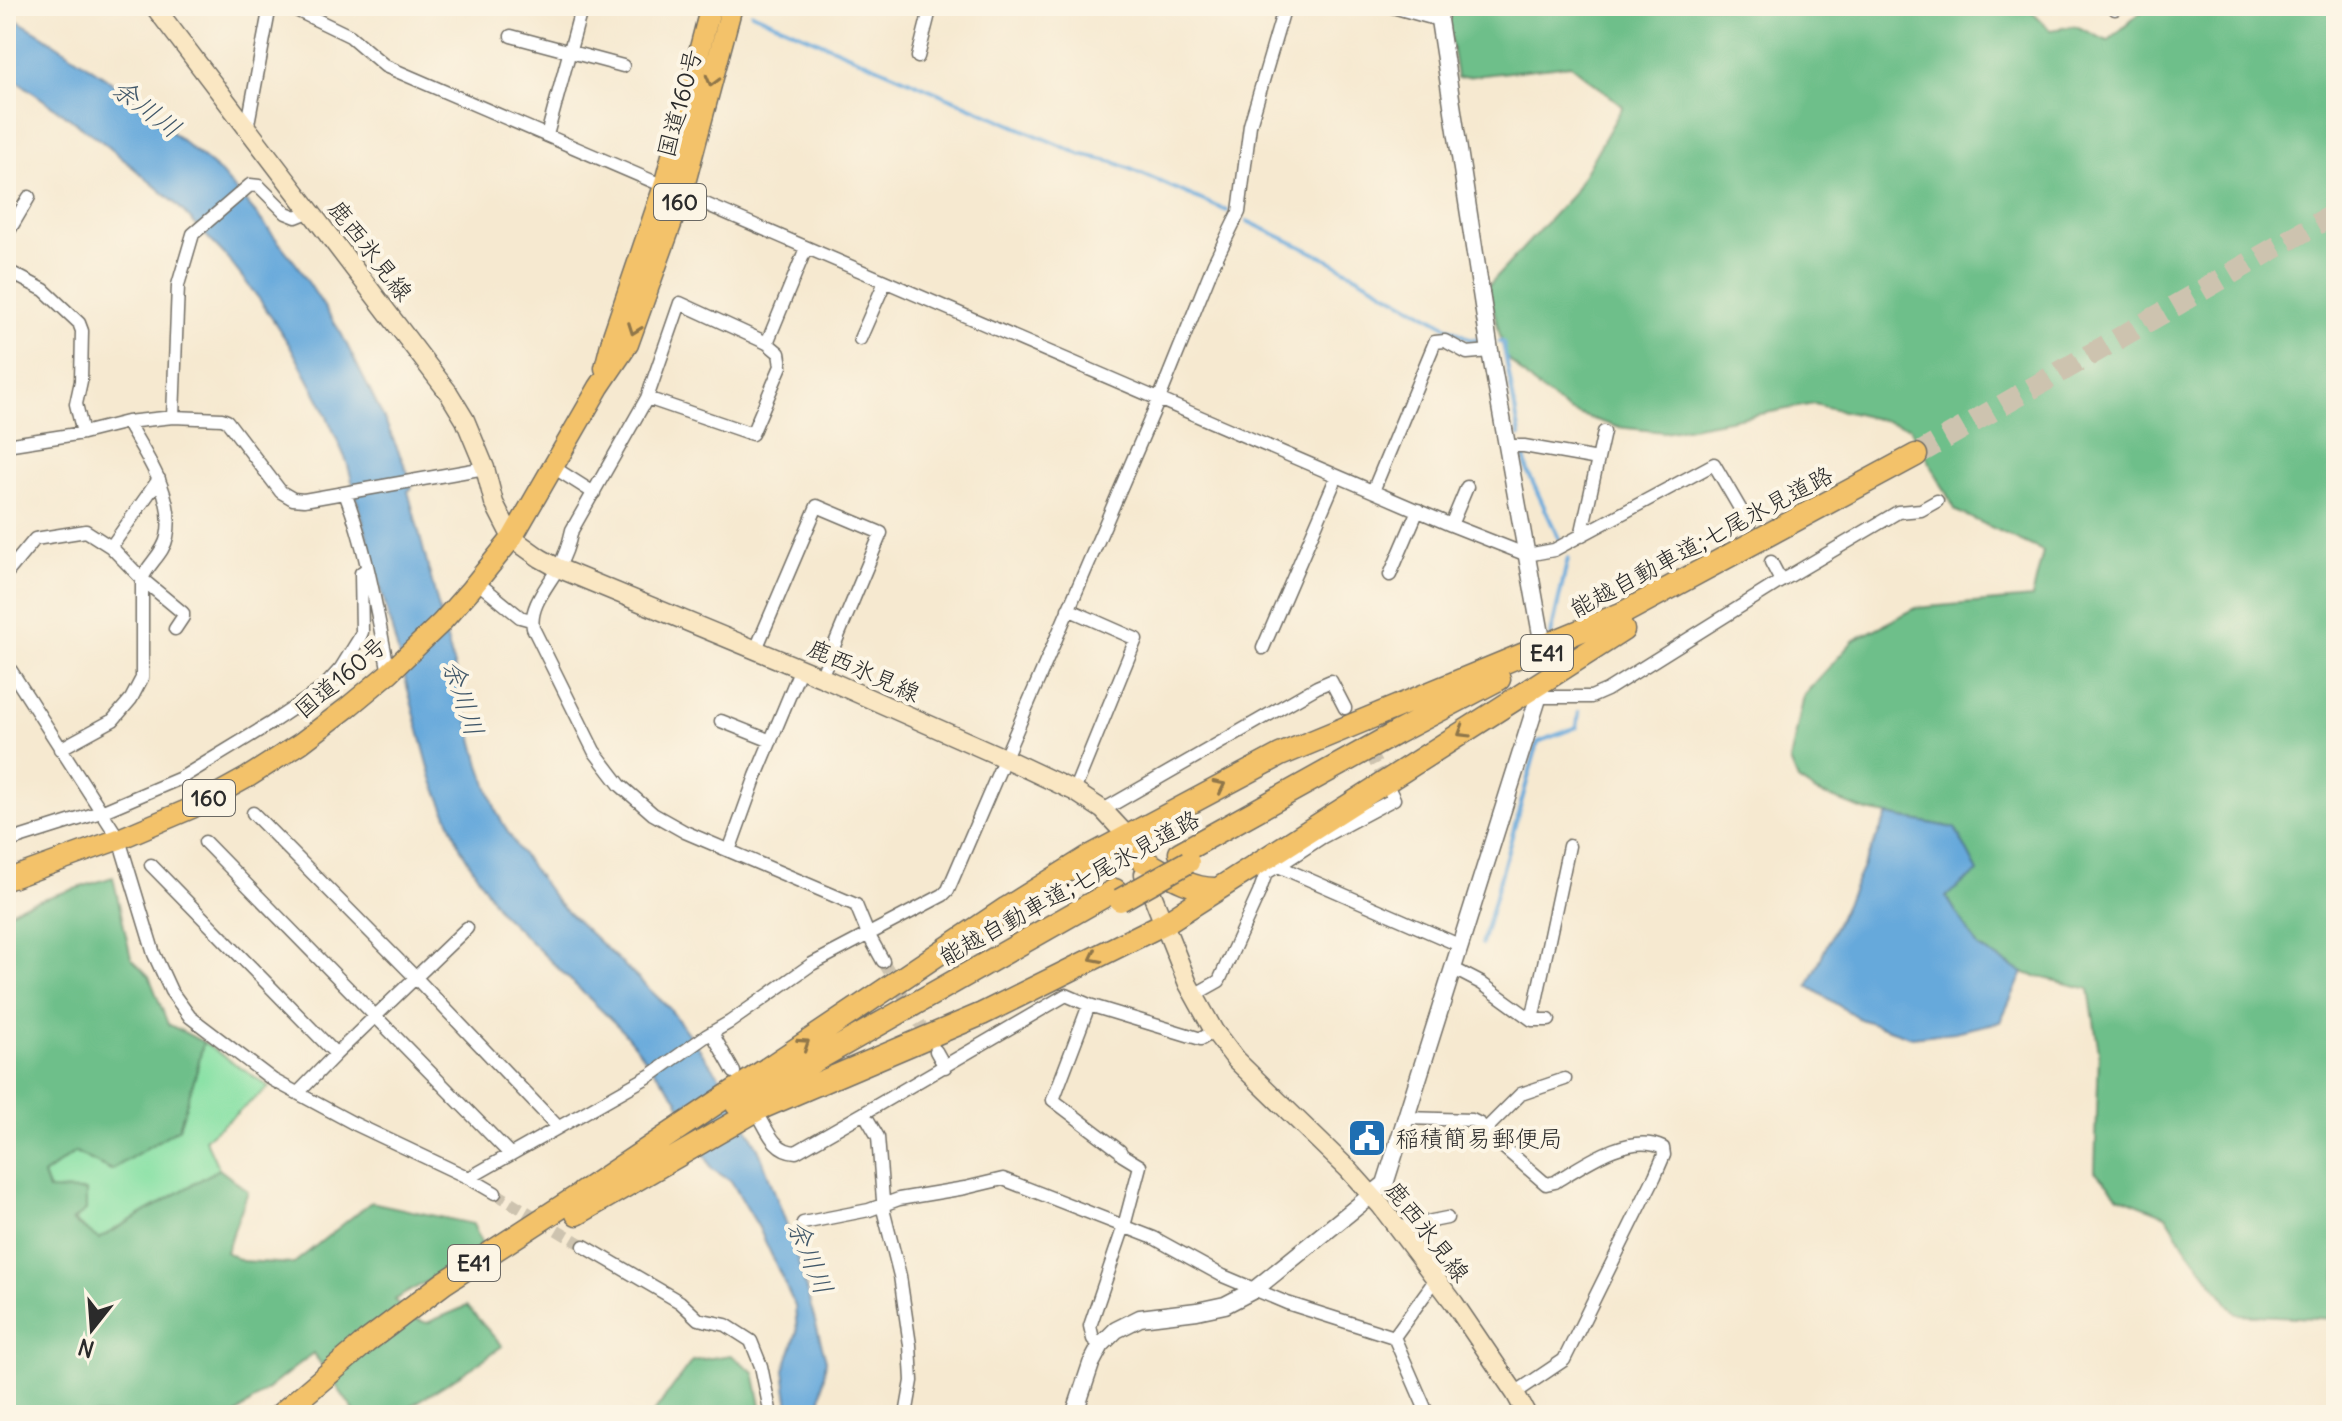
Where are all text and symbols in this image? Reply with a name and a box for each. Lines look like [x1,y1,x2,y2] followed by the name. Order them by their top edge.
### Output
[650,45,708,161] street label: 国道160号
[106,71,188,145] water label: 余川川
[705,74,721,88] one-way arrow
[654,184,706,220] road number: 160
[322,193,420,307] street label: 鹿西氷見線
[627,321,643,335] one-way arrow
[1564,459,1838,623] street label: 能越自動車道;七尾氷見道路
[288,630,392,724] street label: 国道160号
[803,632,925,708] street label: 鹿西氷見線
[1521,635,1573,671] road number: E41
[436,656,492,740] water label: 余川川
[1457,723,1471,738] one-way arrow
[183,780,235,816] road number: 160
[1212,780,1227,795] one-way arrow
[933,803,1205,971] street label: 能越自動車道;七尾氷見道路
[1089,948,1104,963] one-way arrow
[795,1039,809,1054] one-way arrow
[1346,1117,1388,1159] public building icon: 稲積簡易郵便局
[1395,1123,1563,1153] place label: 稲積簡易郵便局
[1379,1174,1477,1288] street label: 鹿西氷見線
[781,1215,841,1299] water label: 余川川
[448,1245,500,1281] road number: E41
[52,1289,132,1369] north arrow
[75,1333,98,1364] text: N

